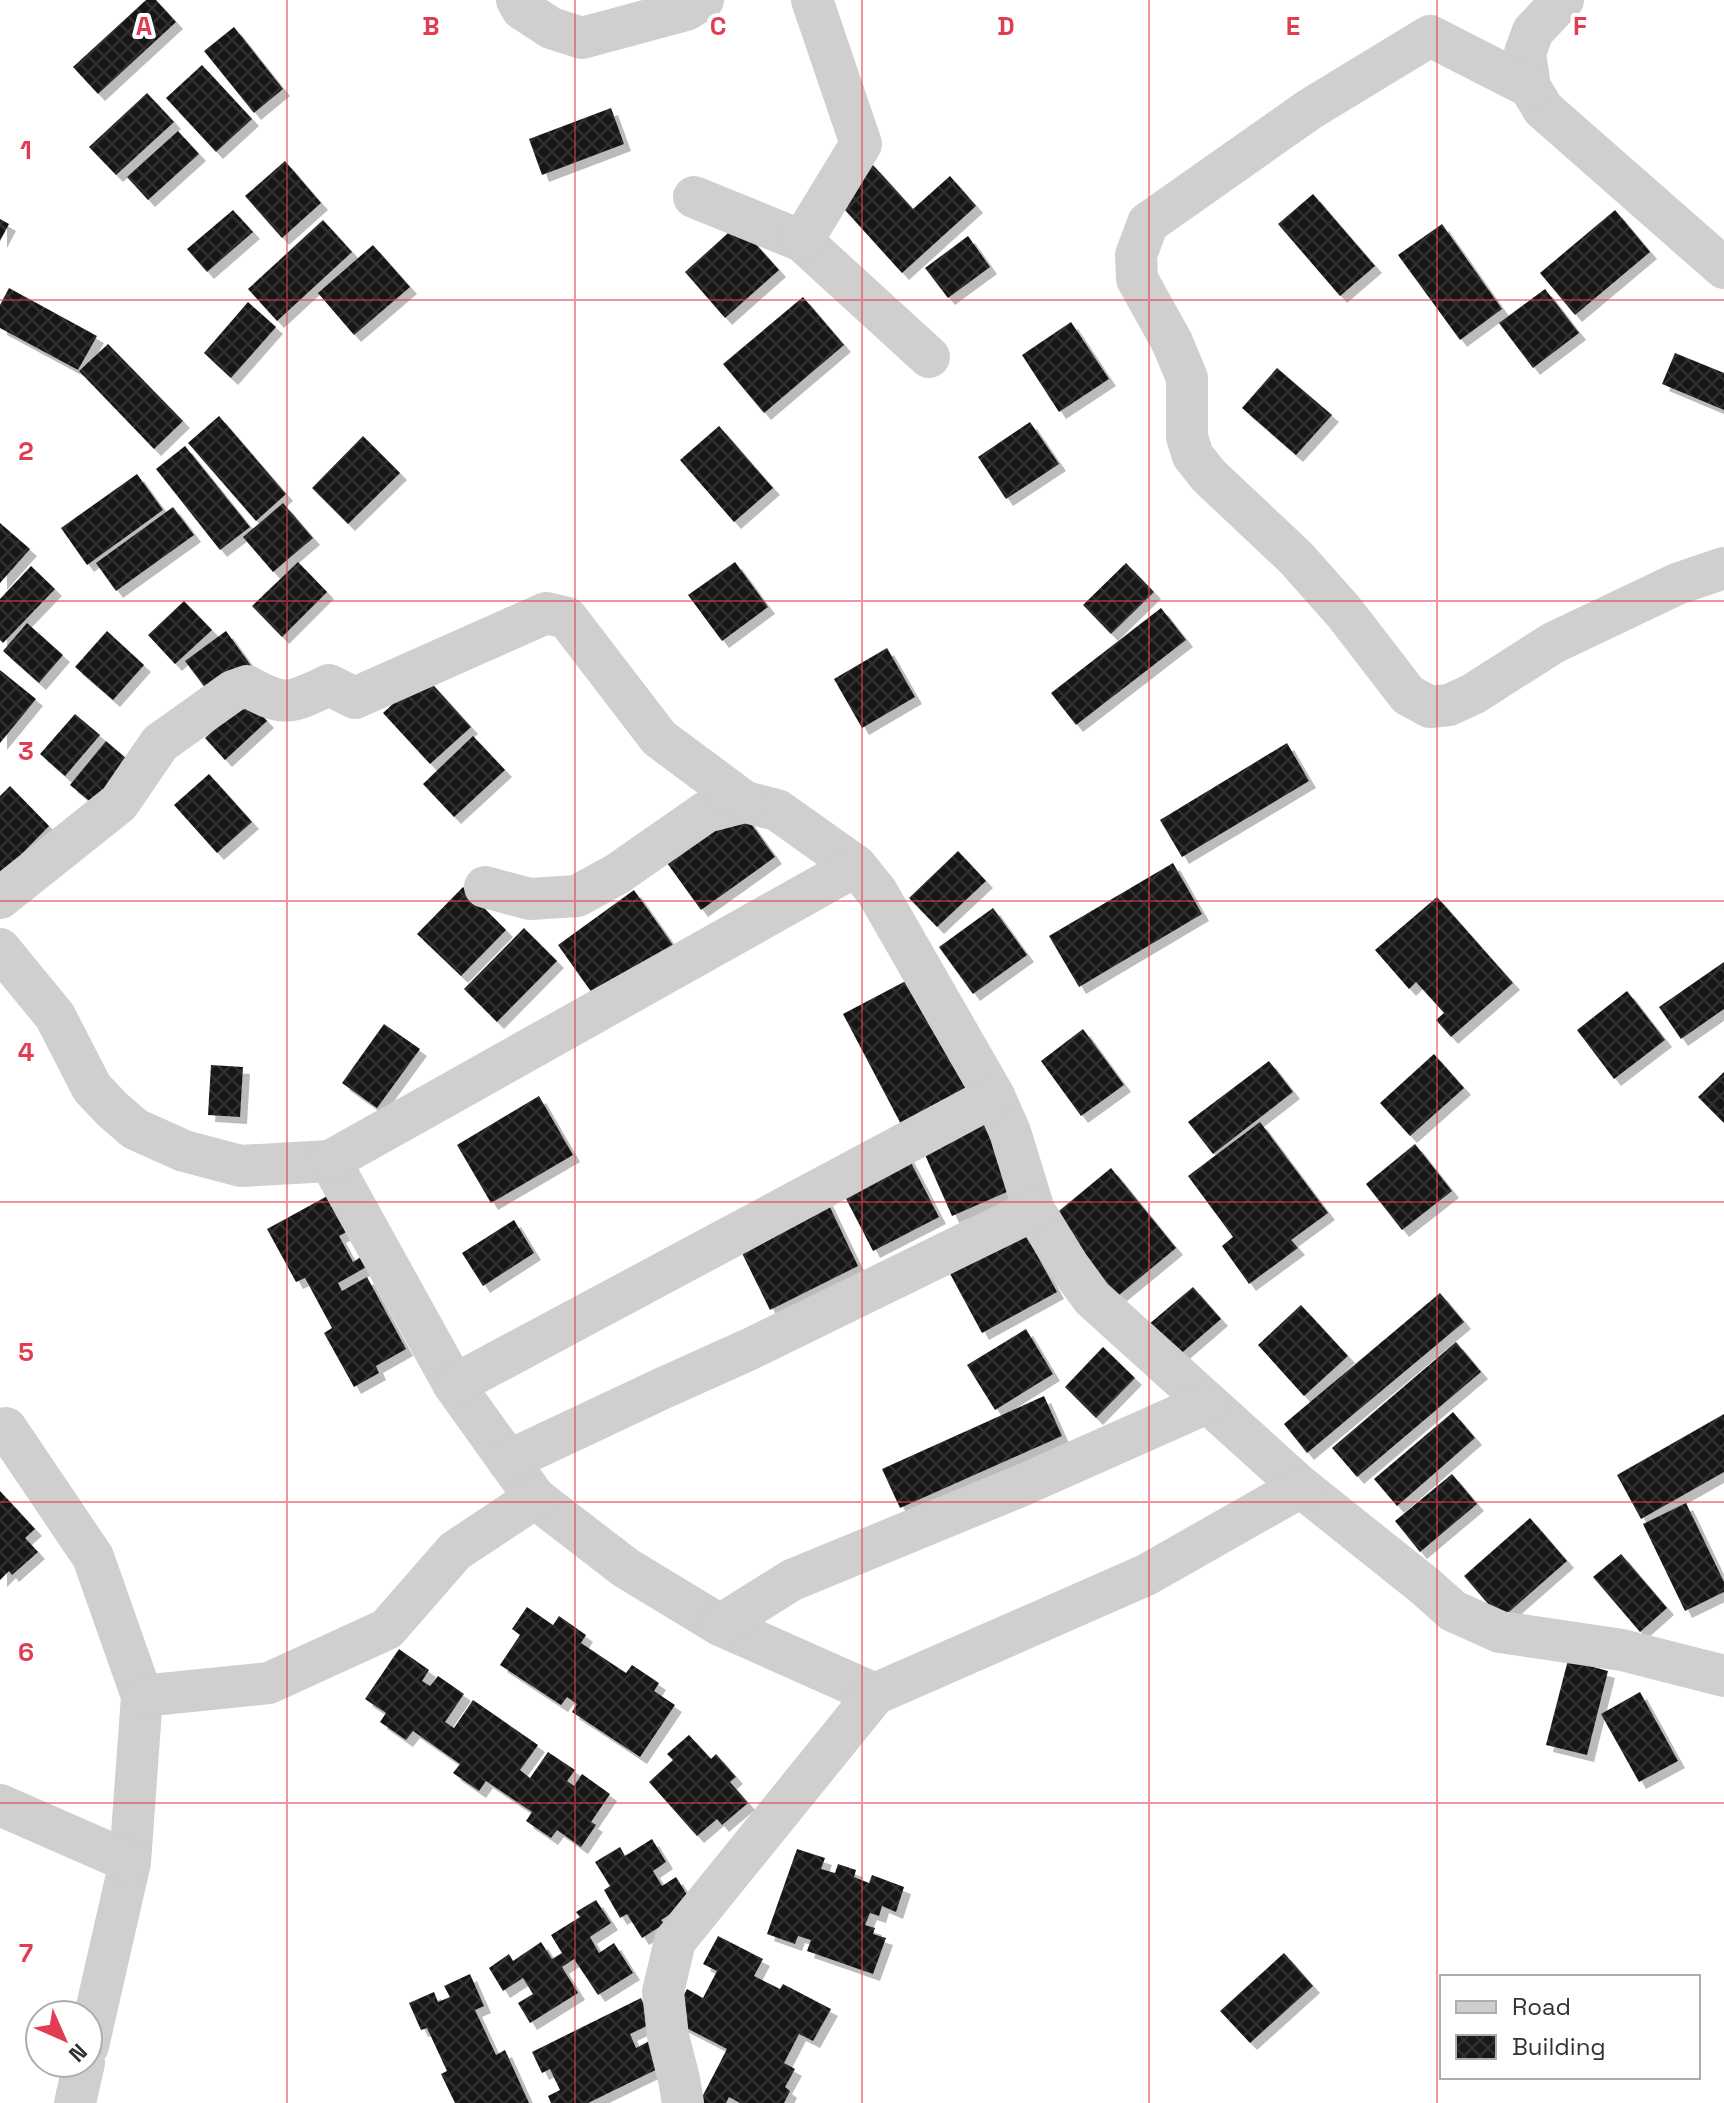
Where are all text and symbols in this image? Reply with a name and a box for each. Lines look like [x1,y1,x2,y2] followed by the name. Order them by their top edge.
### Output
[136,9,153,43] text: A
[422,9,440,43] text: B
[710,9,726,43] text: C
[997,9,1015,43] text: D
[1286,9,1300,43] text: E
[1573,9,1587,43] text: F
[20,133,32,167] text: 1
[18,434,34,468] text: 2
[18,734,34,768] text: 3
[18,1035,34,1069] text: 4
[18,1335,34,1369] text: 5
[18,1635,34,1669] text: 6
[19,1936,33,1970] text: 7
[1440,1975,1700,2079] legend
[1512,1991,1571,2022] text: Road
[24,1999,104,2079] north arrow
[1512,2031,1606,2062] text: Building
[63,2038,93,2068] text: N

